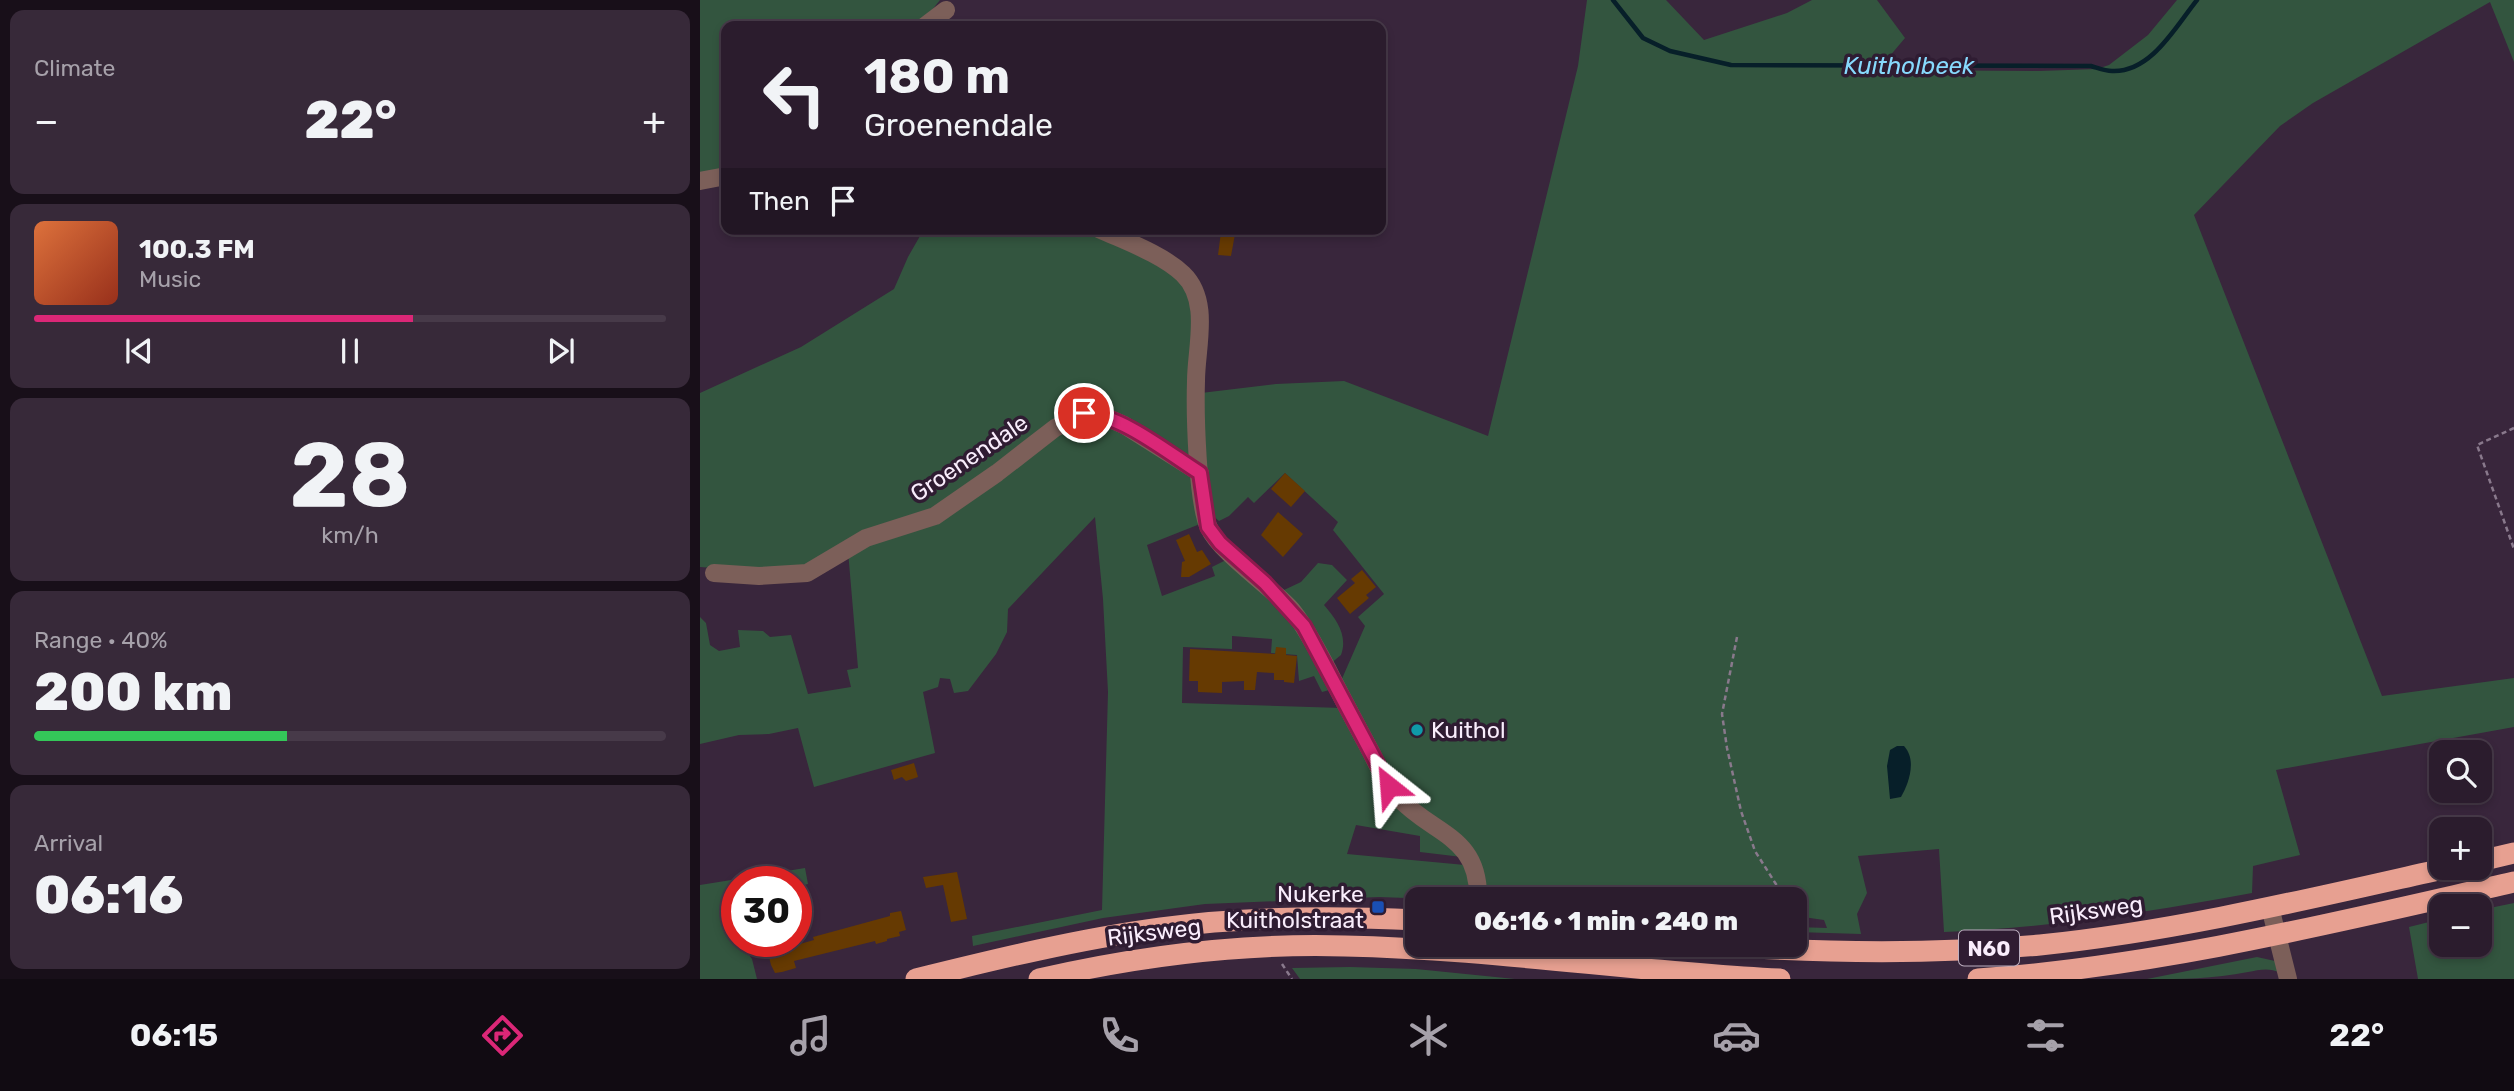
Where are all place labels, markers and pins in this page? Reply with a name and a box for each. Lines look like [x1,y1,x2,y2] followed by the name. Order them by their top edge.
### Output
[1054,383,1114,443] pin
[1431,716,1506,744] place label: Kuithol
[1409,722,1425,738] marker: Kuithol
[1226,880,1364,934] place label: Nukerke Kuitholstraat
[1370,899,1386,915] marker: Nukerke Kuitholstraat

